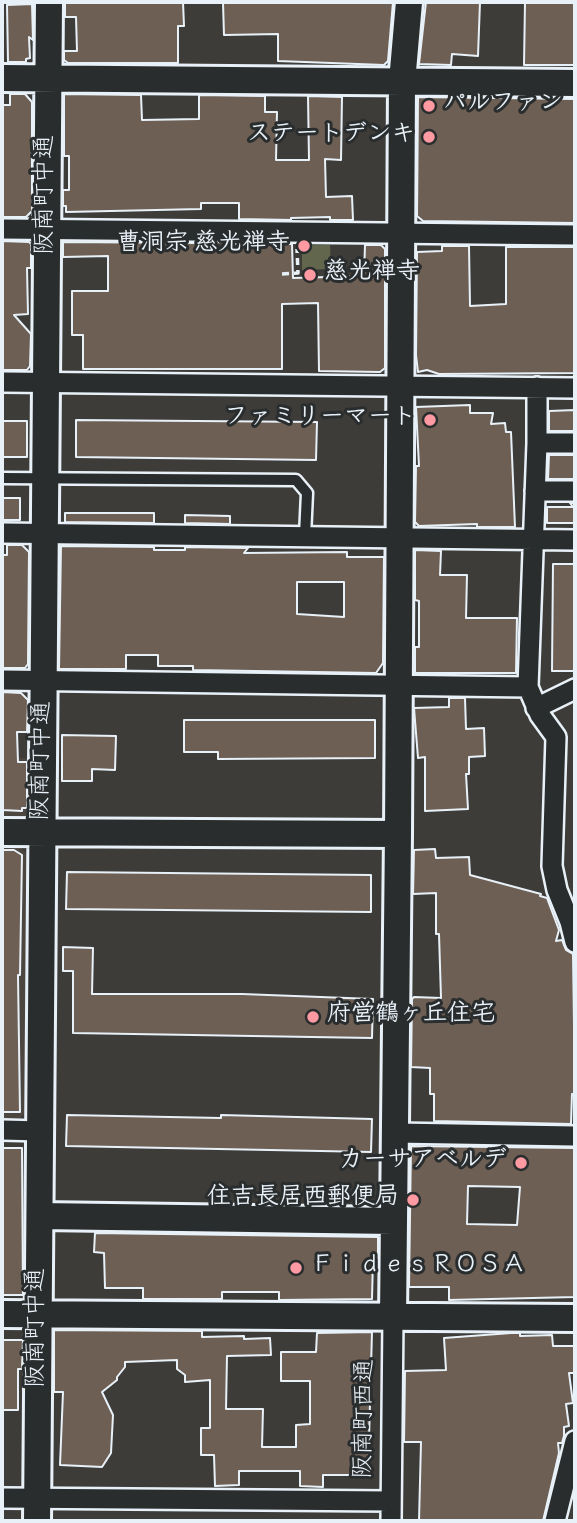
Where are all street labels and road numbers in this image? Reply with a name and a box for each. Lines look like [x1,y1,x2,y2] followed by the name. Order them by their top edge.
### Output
[34,135,62,255] street label: 阪南町中通
[29,701,59,821] street label: 阪南町中通
[25,1268,53,1388] street label: 阪南町中通
[352,1359,382,1479] street label: 阪南町西通

